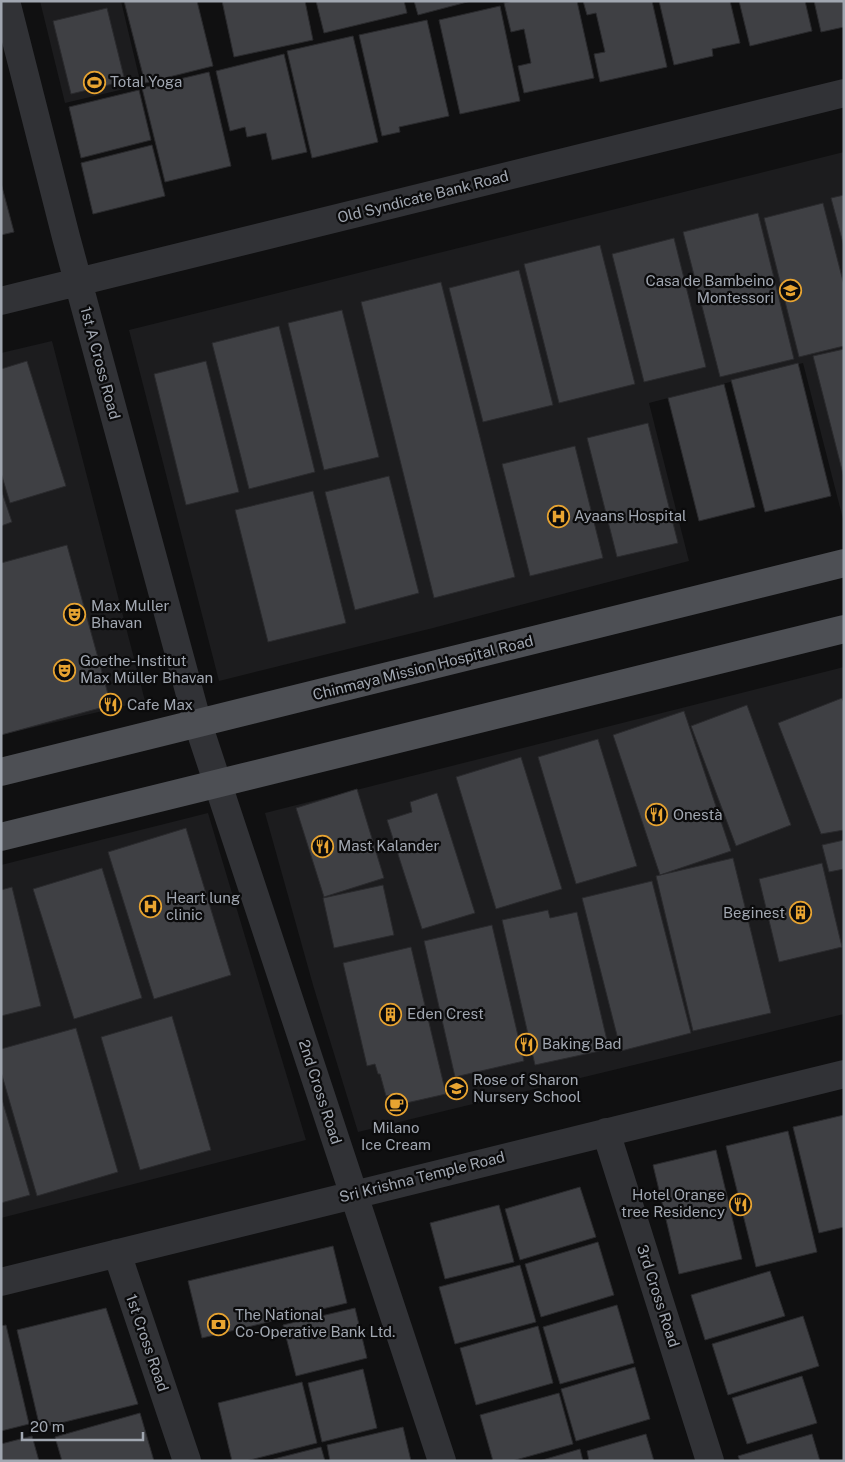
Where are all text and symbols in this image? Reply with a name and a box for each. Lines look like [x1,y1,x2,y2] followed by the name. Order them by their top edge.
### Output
[82,70,106,94] sports icon: Total Yoga
[110,73,182,90] place label: Total Yoga
[336,167,510,226] street label: Old Syndicate Bank Road
[645,272,774,306] place label: Casa de Bambeino Montessori
[778,278,802,302] school or university icon: Casa de Bambeino Montessori
[77,305,124,421] street label: 1st A Cross Road
[546,504,570,528] hospital icon: Ayaans Hospital
[574,507,687,524] place label: Ayaans Hospital
[91,597,170,631] place label: Max Muller Bhavan
[63,603,87,627] theatre icon: Max Muller Bhavan
[311,632,535,703] street label: Chinmaya Mission Hospital Road
[80,652,213,686] place label: Goethe-Institut Max Müller Bhavan
[52,658,76,682] theatre icon: Goethe-Institut Max Müller Bhavan
[99,693,123,717] restaurant icon: Cafe Max
[127,696,193,713] place label: Cafe Max
[645,803,669,827] restaurant icon: Onestà
[673,806,723,823] place label: Onestà
[310,834,334,858] restaurant icon: Mast Kalander
[338,837,440,854] place label: Mast Kalander
[166,889,240,923] place label: Heart lung clinic
[138,895,162,919] hospital icon: Heart lung clinic
[789,901,813,925] building icon: Beginest
[723,904,785,921] place label: Beginest
[379,1002,403,1026] building icon: Eden Crest
[407,1005,484,1022] place label: Eden Crest
[514,1032,538,1056] restaurant icon: Baking Bad
[542,1035,622,1052] place label: Baking Bad
[296,1037,345,1146] street label: 2nd Cross Road
[473,1071,581,1105] place label: Rose of Sharon Nursery School
[445,1077,469,1101] school or university icon: Rose of Sharon Nursery School
[384,1093,408,1117] cafe icon: Milano Ice Cream
[361,1119,431,1153] place label: Milano Ice Cream
[337,1148,506,1205] street label: Sri Krishna Temple Road
[621,1186,725,1220] place label: Hotel Orange tree Residency
[729,1192,753,1216] restaurant icon: Hotel Orange tree Residency
[634,1243,683,1349] street label: 3rd Cross Road
[123,1292,172,1394] street label: 1st Cross Road
[235,1306,395,1340] place label: The National Co-Operative Bank Ltd.
[207,1312,231,1336] bank icon: The National Co-Operative Bank Ltd.
[22,1410,144,1442] scale bar
[30,1418,65,1435] text: 20 m

